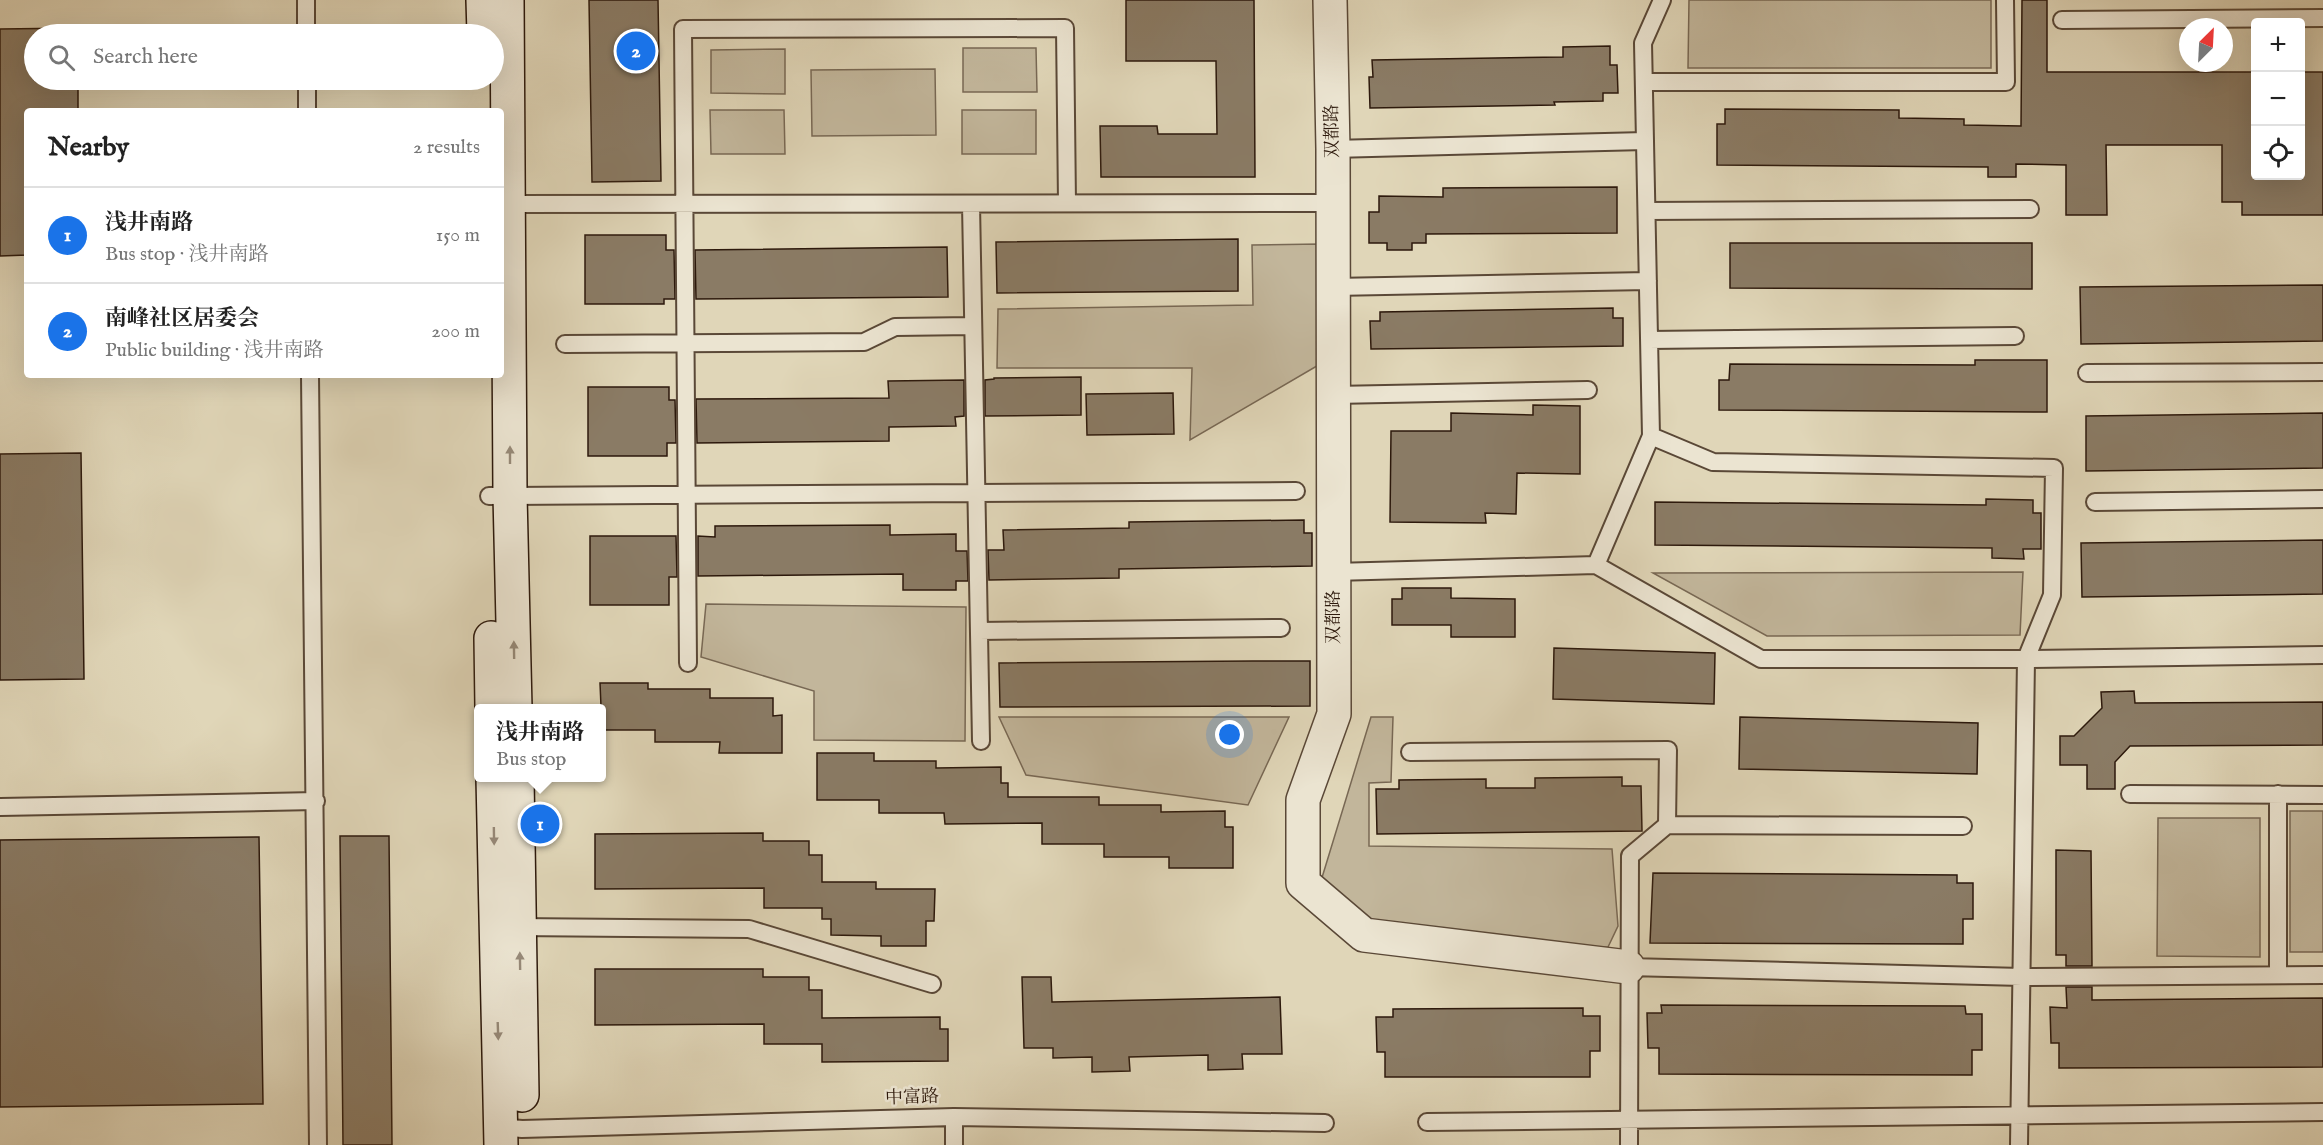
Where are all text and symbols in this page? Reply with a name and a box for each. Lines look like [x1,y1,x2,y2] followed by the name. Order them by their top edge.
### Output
[2179,18,2233,72] north arrow
[2251,18,2305,180] map controls
[2251,18,2305,72] button: +
[24,24,504,90] search box
[616,28,656,74] pin: 2
[45,41,78,74] icon: search
[93,43,198,71] text: Search here
[2251,72,2305,126] button: −
[1321,104,1345,158] street label: 双都路
[2251,126,2305,180] button: locate
[48,131,129,164] text: Nearby
[413,135,480,160] text: 2 results
[105,209,193,237] text: 浅井南路
[64,223,71,248] text: 1
[436,223,480,248] text: 150 m
[105,242,269,267] text: Bus stop · 浅井南路
[105,305,259,333] text: 南峰社区居委会
[63,319,72,344] text: 2
[431,319,480,344] text: 200 m
[105,338,324,363] text: Public building · 浅井南路
[505,446,515,465] one-way arrow
[1323,590,1346,644] street label: 双都路
[509,641,519,660] one-way arrow
[474,704,606,782] popup
[496,719,584,747] text: 浅井南路
[1215,720,1244,749] your location
[496,747,566,772] text: Bus stop
[520,802,560,846] pin: 1
[489,826,498,845] one-way arrow
[515,951,525,970] one-way arrow
[493,1021,502,1040] one-way arrow
[885,1086,939,1110] street label: 中富路

